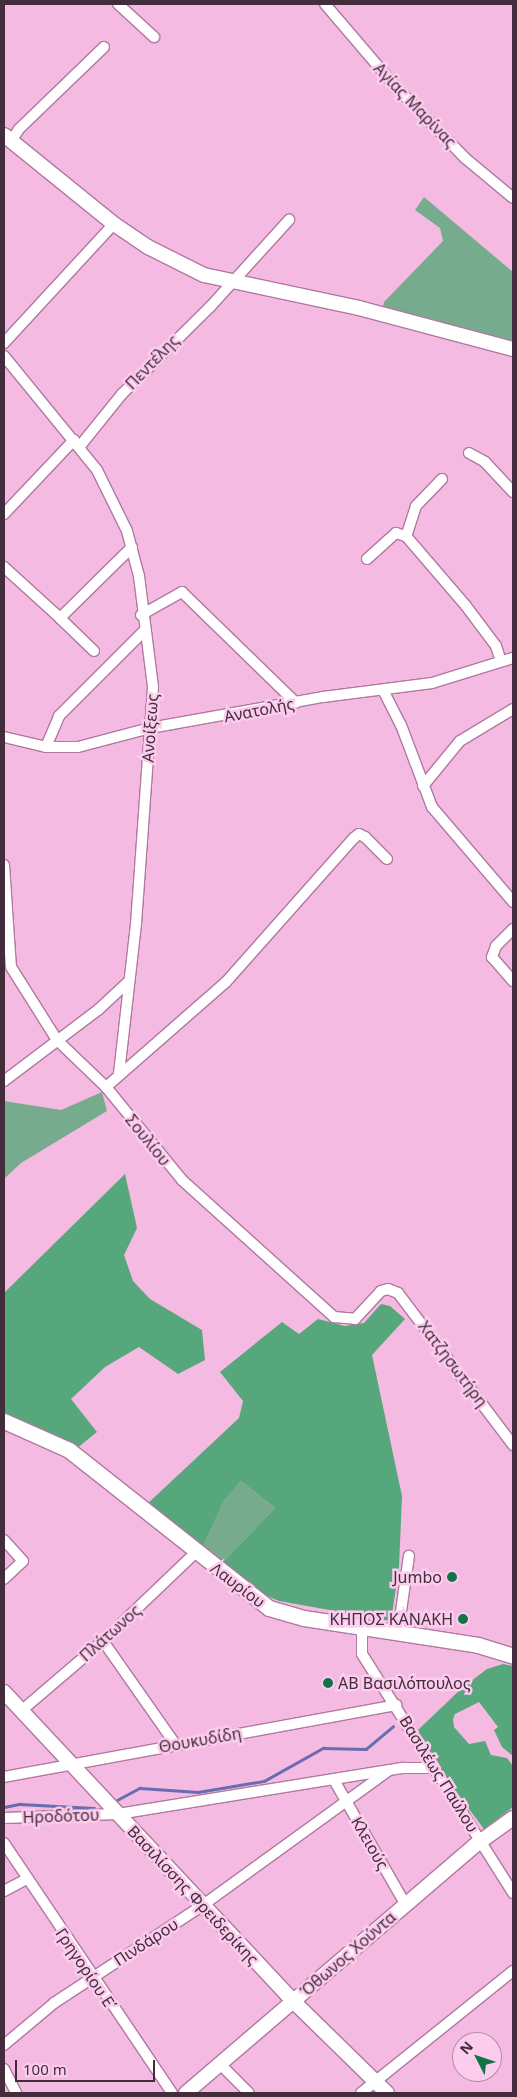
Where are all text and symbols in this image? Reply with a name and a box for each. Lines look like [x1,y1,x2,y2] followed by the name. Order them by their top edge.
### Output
[370,59,460,151] street label: Αγίας Μαρίνας
[121,331,183,393] street label: Πεντέλης
[138,693,162,763] street label: Ανοίξεως
[222,694,296,726] street label: Ανατολής
[122,1110,174,1170] street label: Σουλίου
[414,1317,492,1411] street label: Χατζησωτήρη
[207,1558,269,1612] street label: Λαυρίου
[393,1567,442,1587] place label: Jumbo
[446,1571,458,1583] marker: Jumbo
[76,1601,144,1665] street label: Πλάτωνος
[330,1609,453,1629] place label: ΚΗΠΟΣ ΚΑΝΑΚΗ
[457,1613,469,1625] marker: ΚΗΠΟΣ ΚΑΝΑΚΗ
[338,1673,470,1693] place label: ΑΒ Βασιλόπουλος
[322,1677,334,1689] marker: ΑΒ Βασιλόπουλος
[395,1712,483,1836] street label: Βασιλέως Παύλου
[157,1723,243,1757] street label: Θουκυδίδη
[22,1805,100,1827] street label: Ηροδότου
[347,1813,393,1873] street label: Κλειούς
[124,1821,262,1969] street label: Βασιλίσσης Φρειδερίκης
[296,1907,400,2001] street label: Όθωνος Χούντα
[110,1914,182,1970] street label: Πινδάρου
[52,1924,120,2014] street label: Γρηγορίου Ε΄
[452,2032,502,2082] north arrow
[455,2037,477,2058] text: N
[18,2050,158,2082] scale bar
[23,2059,67,2079] text: 100 m

